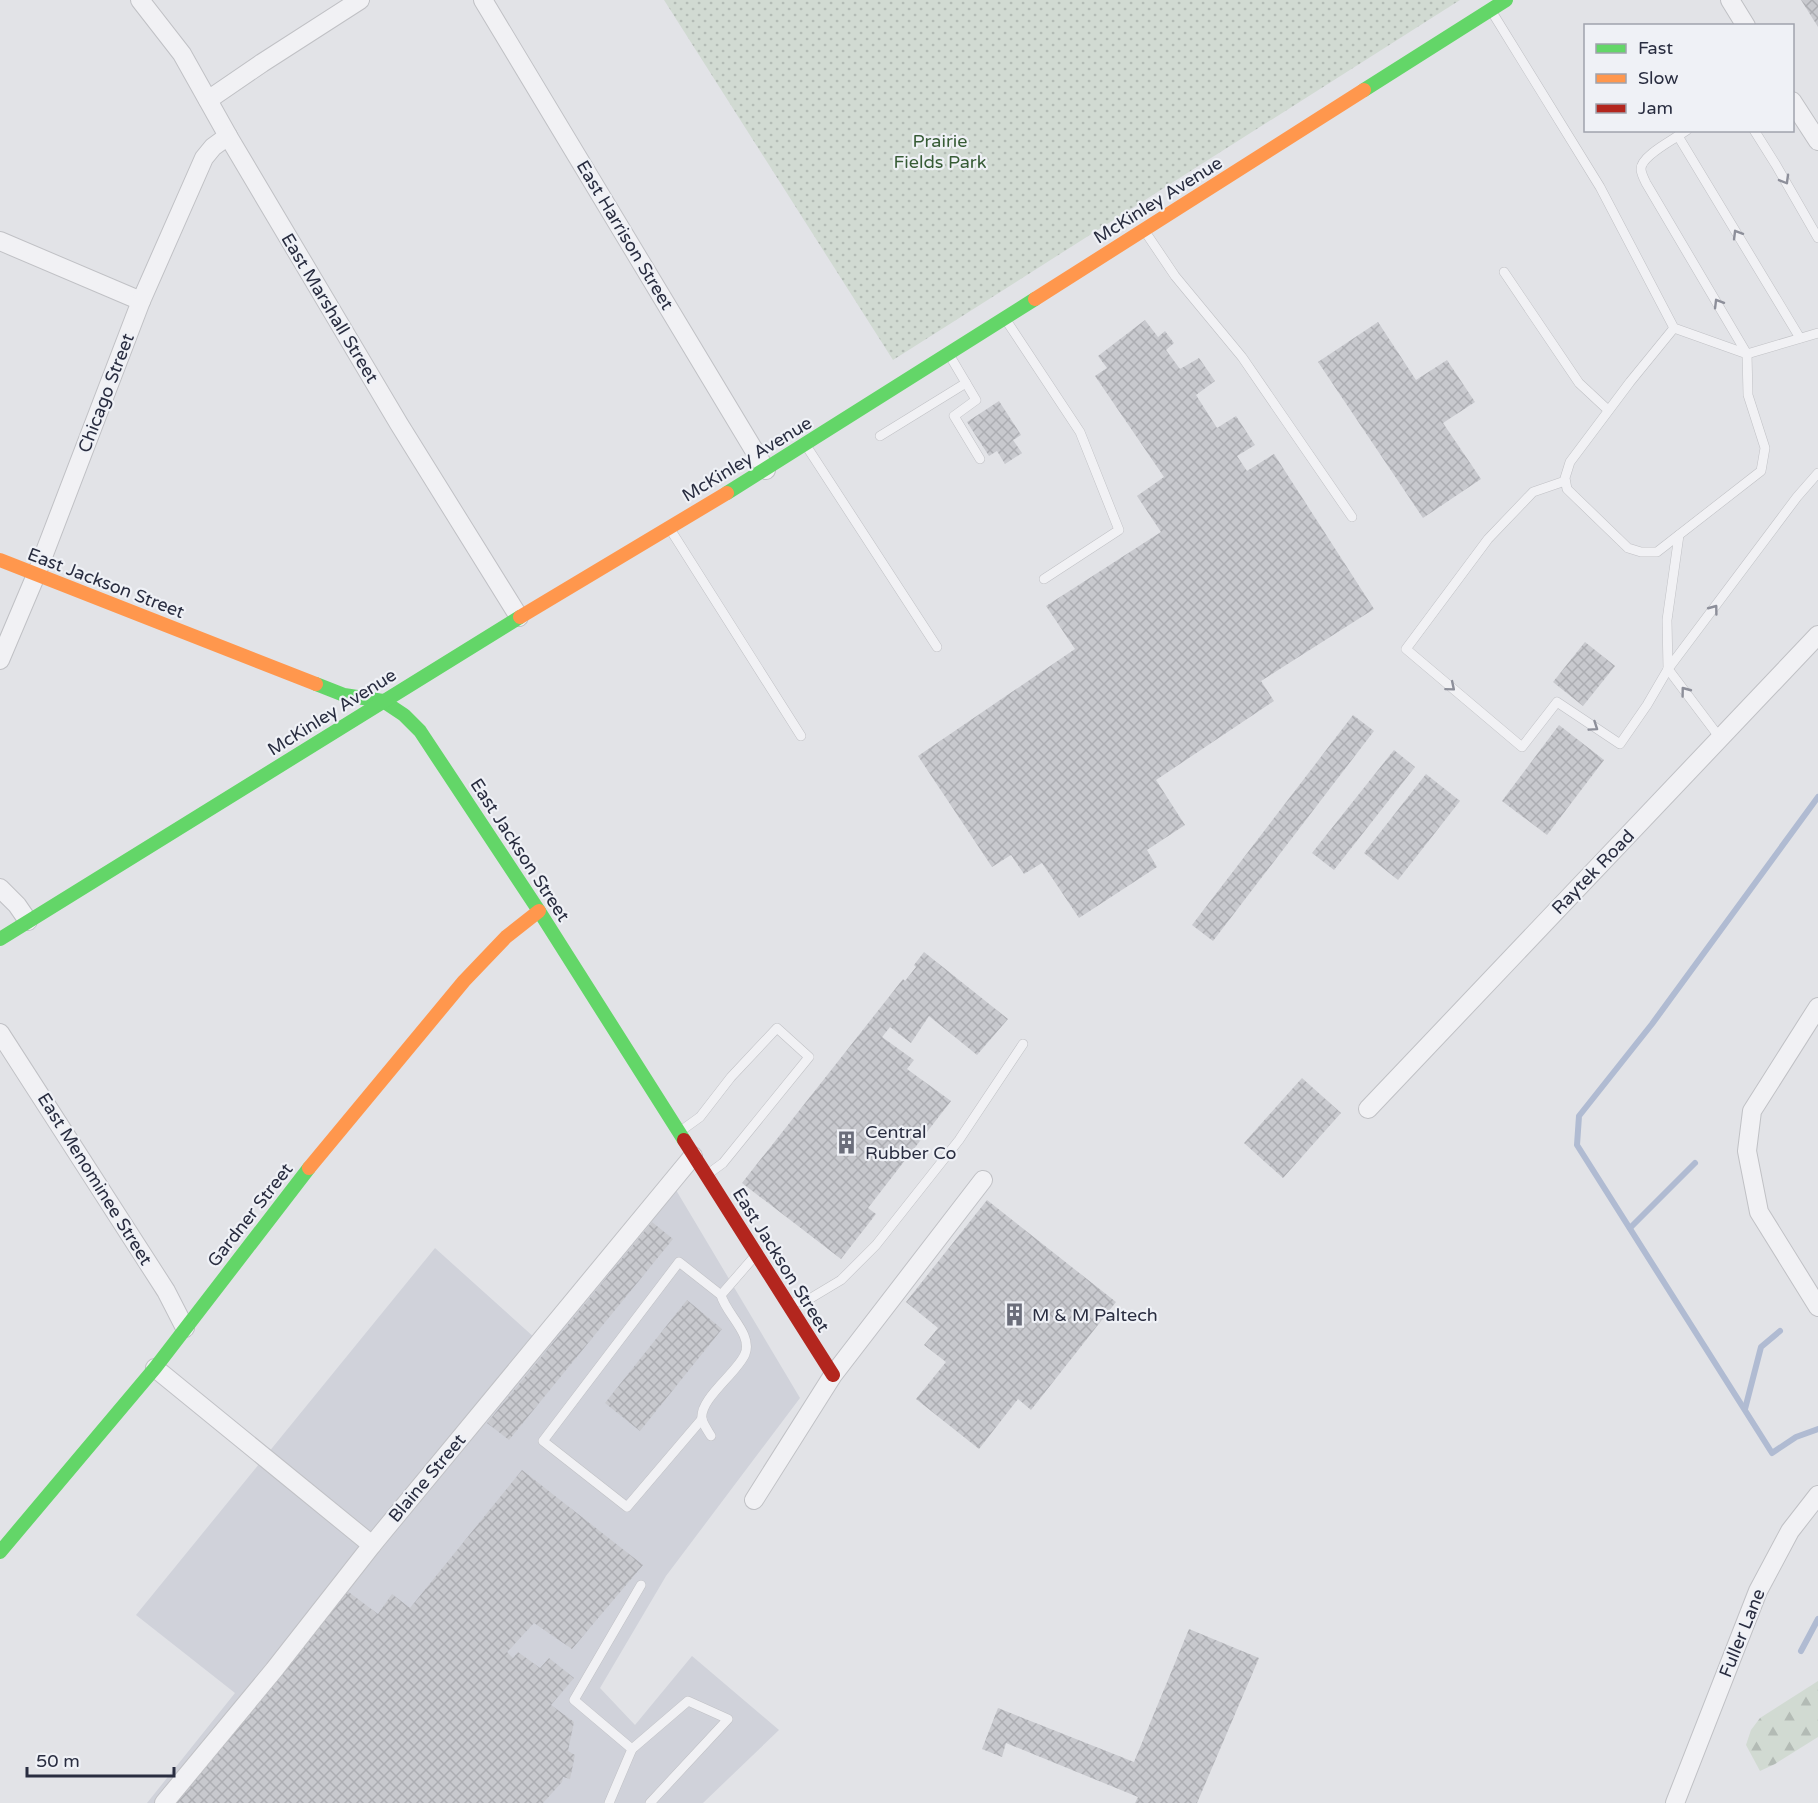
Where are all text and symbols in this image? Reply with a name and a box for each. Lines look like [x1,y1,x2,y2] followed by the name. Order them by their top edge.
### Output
[1584,24,1794,132] legend
[1638,37,1673,59] text: Fast
[1638,67,1679,89] text: Slow
[1638,97,1673,119] text: Jam
[893,130,987,173] park label: Prairie Fields Park
[1090,152,1226,248] street label: McKinley Avenue
[572,156,678,314] street label: East Harrison Street
[1778,174,1789,184] one-way arrow
[277,229,383,387] street label: East Marshall Street
[1733,230,1744,240] one-way arrow
[1713,299,1725,309] one-way arrow
[73,330,139,456] street label: Chicago Street
[678,412,816,506] street label: McKinley Avenue
[25,543,188,623] street label: East Jackson Street
[1706,604,1717,615] one-way arrow
[264,664,400,760] street label: McKinley Avenue
[1444,679,1455,690] one-way arrow
[1681,687,1692,698] one-way arrow
[1588,720,1599,731] one-way arrow
[466,774,575,926] street label: East Jackson Street
[1547,825,1639,919] street label: Raytek Road
[33,1089,157,1269] street label: East Menominee Street
[865,1121,956,1164] place label: Central Rubber Co
[834,1129,860,1155] building icon: Central Rubber Co
[203,1159,297,1271] street label: Gardner Street
[728,1184,834,1336] street label: East Jackson Street
[1001,1302,1027,1328] building icon: M & M Paltech
[1032,1304,1158,1326] place label: M & M Paltech
[384,1429,470,1527] street label: Blaine Street
[1714,1585,1770,1681] street label: Fuller Lane
[27,1740,174,1778] scale bar
[36,1750,80,1772] text: 50 m

